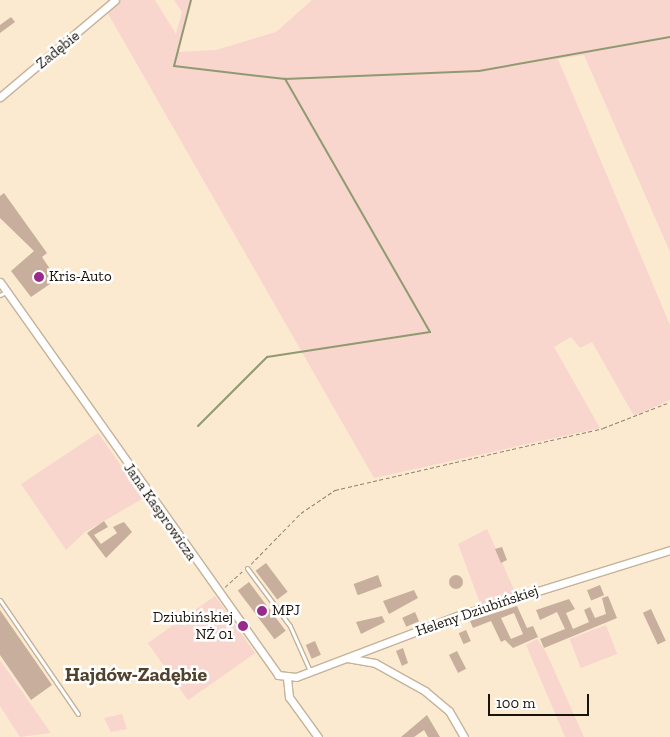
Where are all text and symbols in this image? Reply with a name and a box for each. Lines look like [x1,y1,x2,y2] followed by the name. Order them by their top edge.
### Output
[33,27,83,73] street label: Zadębie
[49,268,112,286] place label: Kris-Auto
[33,271,45,283] marker: Kris-Auto
[120,460,200,564] street label: Jana Kasprowicza
[413,582,541,640] street label: Heleny Dziubińskiej
[272,602,300,620] place label: MPJ
[256,605,268,617] marker: MPJ
[153,608,233,643] place label: Dziubińskiej NŻ 01
[237,620,249,632] marker: Dziubińskiej NŻ 01
[65,662,207,686] district label: Hajdów-Zadębie
[490,684,591,716] scale bar
[496,694,535,712] text: 100 m

